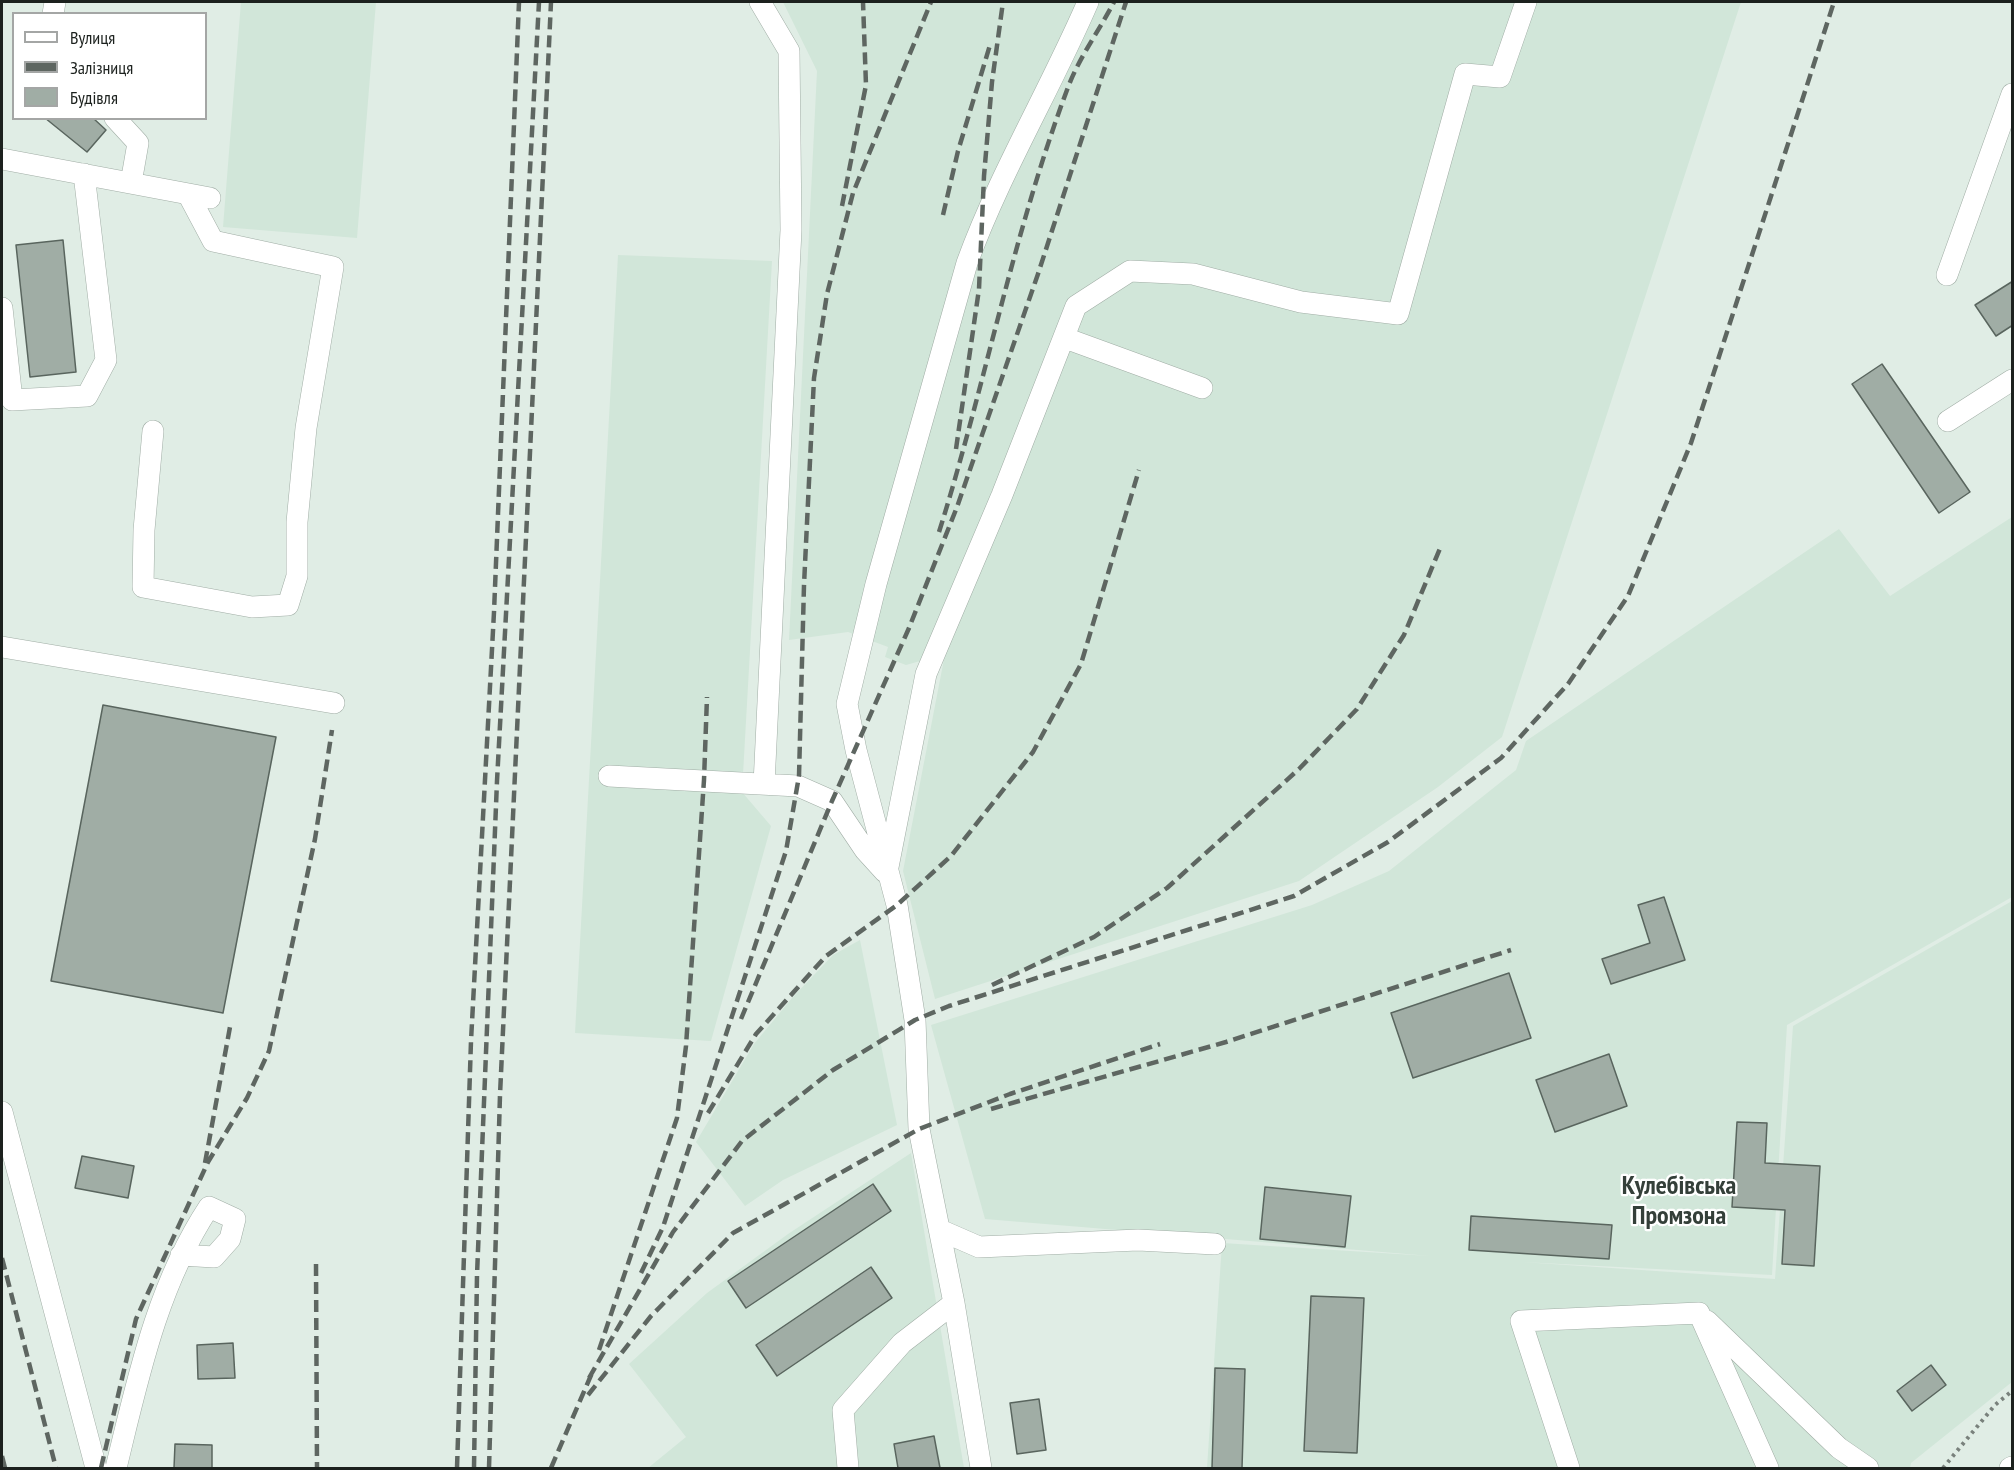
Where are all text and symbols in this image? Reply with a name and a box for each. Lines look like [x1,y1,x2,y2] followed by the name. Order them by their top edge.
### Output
[12,12,207,120] legend
[70,26,115,49] text: Вулиця
[70,56,133,79] text: Залізниця
[70,86,118,109] text: Будівля
[1622,1171,1736,1232] district label: Кулебівська Промзона

